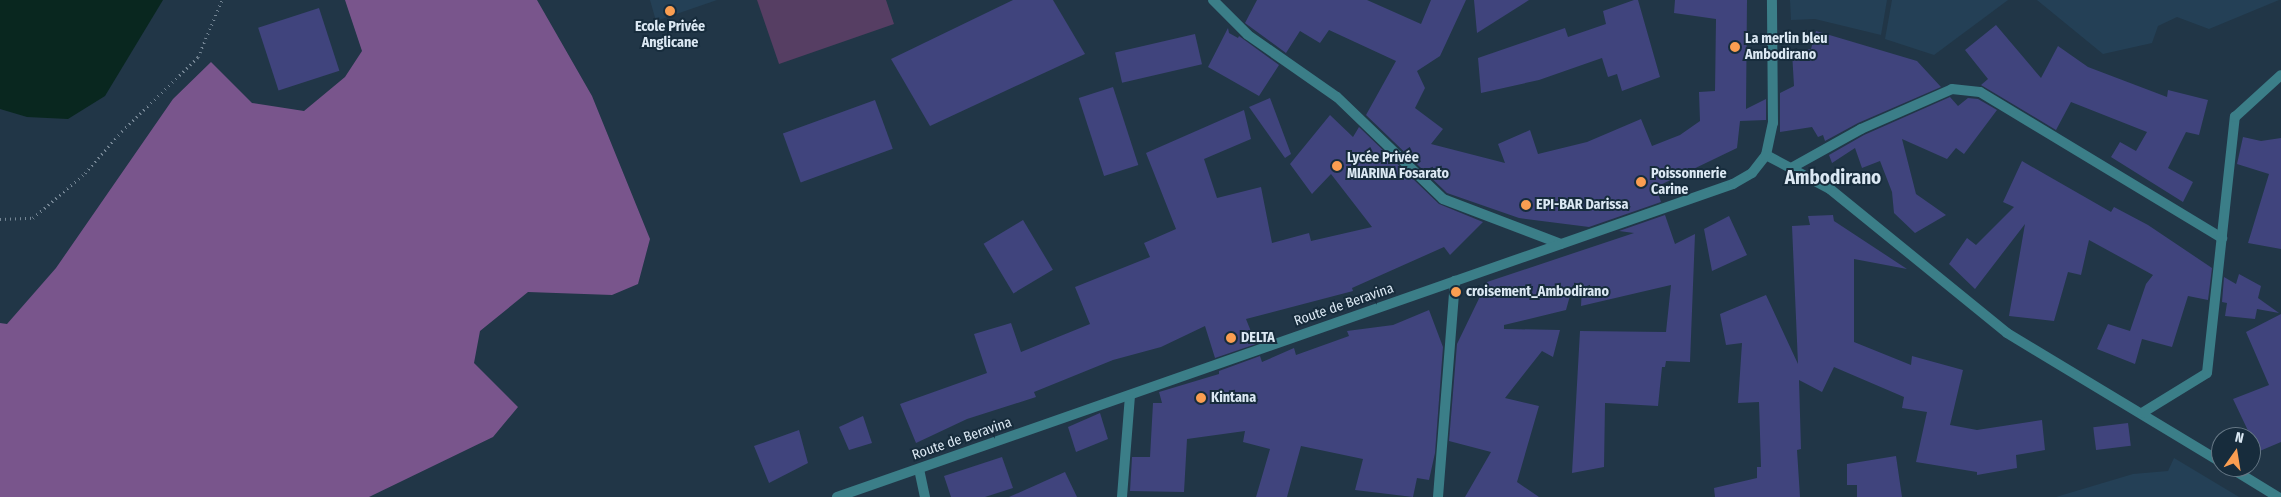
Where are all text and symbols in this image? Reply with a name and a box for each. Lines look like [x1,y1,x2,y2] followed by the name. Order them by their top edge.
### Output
[664,5,676,17] marker: Ecole Privée Anglicane
[635,19,705,52] place label: Ecole Privée Anglicane
[1745,31,1828,64] place label: La merlin bleu Ambodirano
[1729,41,1741,53] marker: La merlin bleu Ambodirano
[1347,150,1449,182] place label: Lycée Privée MIARINA Fosarato
[1331,160,1343,172] marker: Lycée Privée MIARINA Fosarato
[1651,166,1727,198] place label: Poissonnerie Carine
[1785,167,1881,189] district label: Ambodirano
[1635,176,1647,188] marker: Poissonnerie Carine
[1536,197,1628,213] place label: EPI-BAR Darissa
[1520,199,1532,211] marker: EPI-BAR Darissa
[1292,280,1396,330] street label: Route de Beravina
[1466,284,1609,300] place label: croisement_Ambodirano
[1450,286,1462,298] marker: croisement_Ambodirano
[1241,330,1275,346] place label: DELTA
[1225,332,1237,344] marker: DELTA
[1211,390,1256,406] place label: Kintana
[1195,392,1207,404] marker: Kintana
[910,414,1014,464] street label: Route de Beravina
[2211,427,2261,477] north arrow
[2233,429,2245,447] text: N

